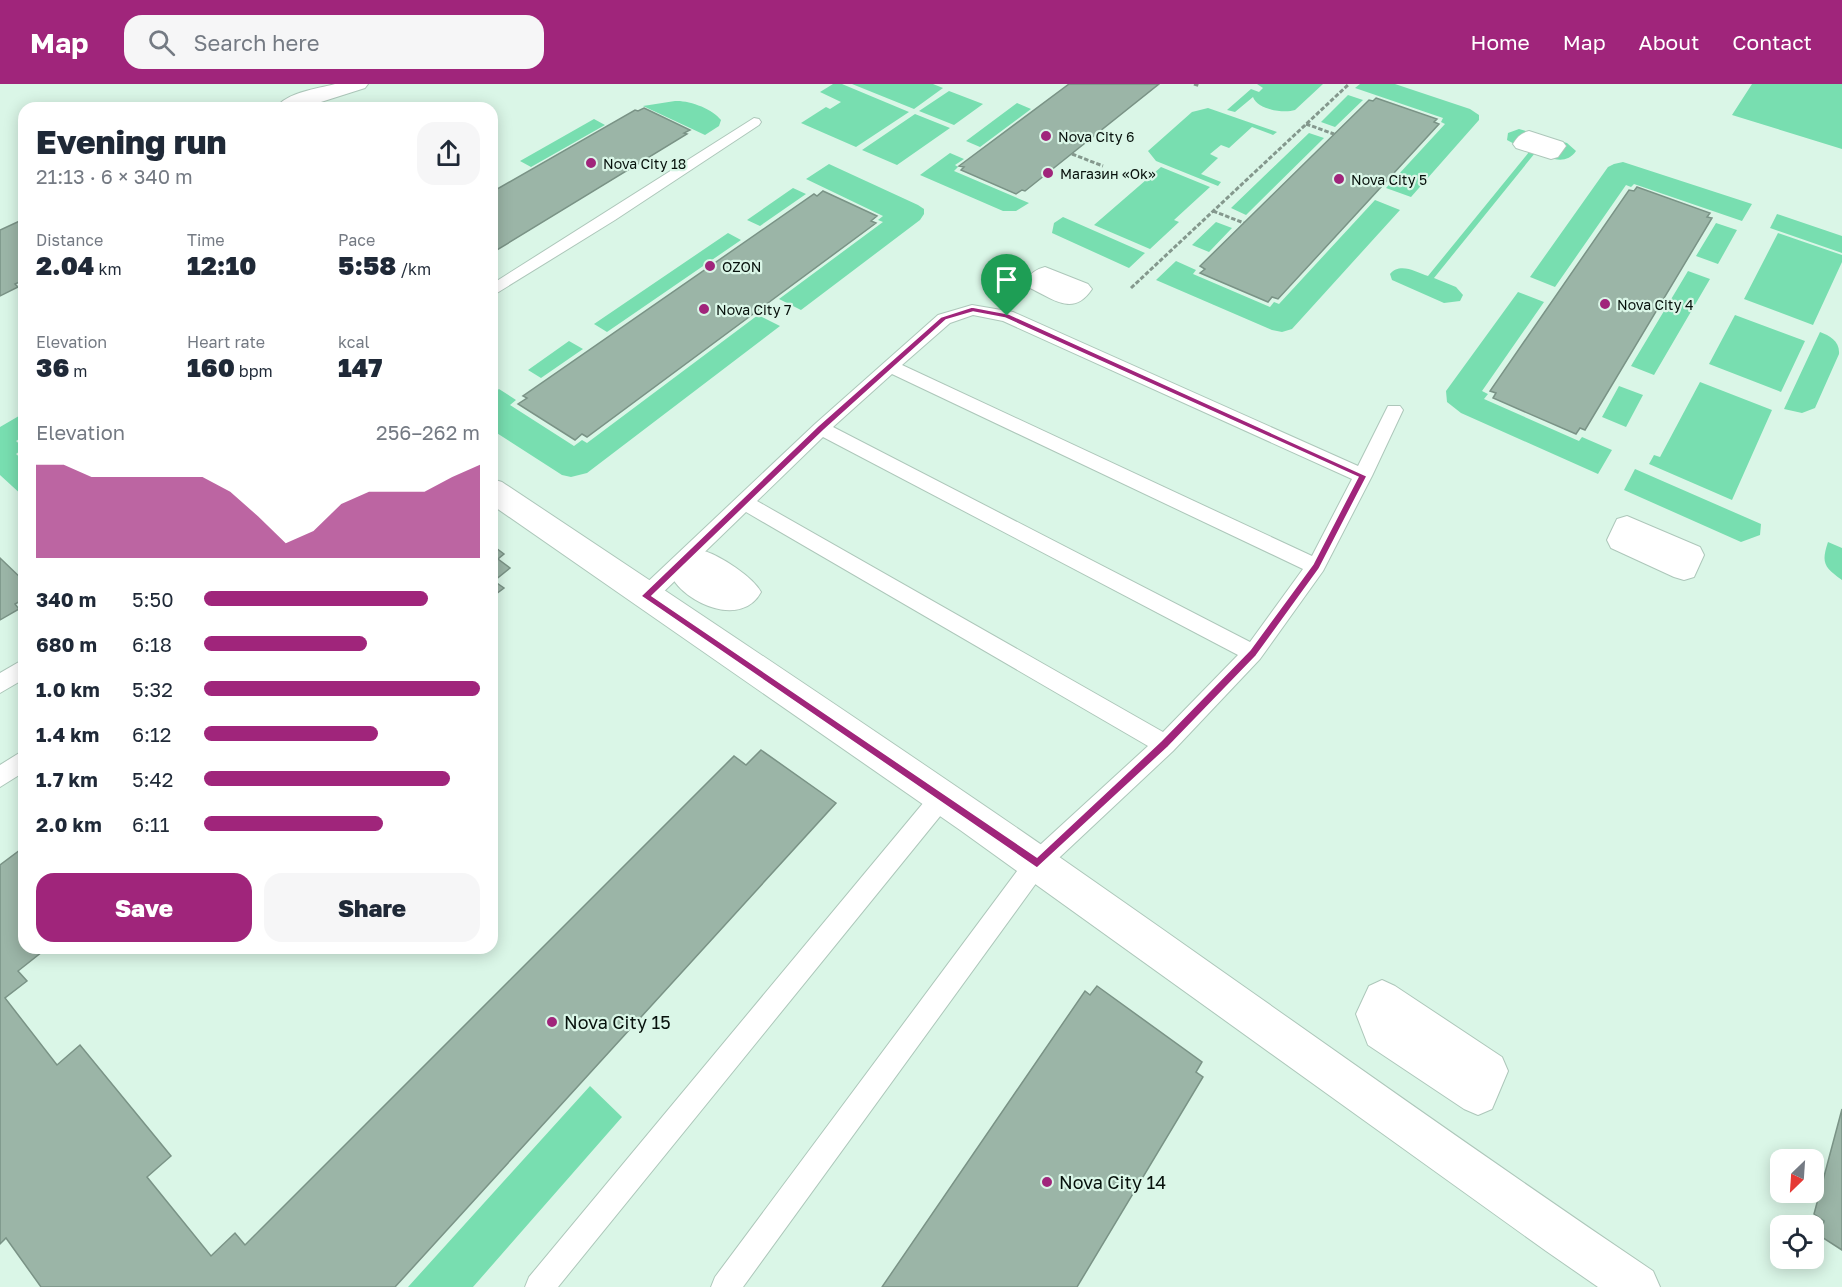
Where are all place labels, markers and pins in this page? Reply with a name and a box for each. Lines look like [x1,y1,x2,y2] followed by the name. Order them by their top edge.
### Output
[1058,128,1135,145] place label: Nova City 6
[1039,129,1053,143] marker: Nova City 6
[603,155,686,172] place label: Nova City 18
[584,156,598,170] marker: Nova City 18
[1060,165,1156,182] place label: Магазин «Ok»
[1041,166,1055,180] marker: Магазин «Ok»
[1351,171,1427,188] place label: Nova City 5
[1332,172,1346,186] marker: Nova City 5
[981,254,1032,316] pin
[722,258,761,275] place label: OZON
[703,259,717,273] marker: OZON
[1617,296,1694,313] place label: Nova City 4
[1598,297,1612,311] marker: Nova City 4
[716,301,792,318] place label: Nova City 7
[697,302,711,316] marker: Nova City 7
[564,1011,671,1033] place label: Nova City 15
[545,1015,559,1029] marker: Nova City 15
[1059,1171,1166,1193] place label: Nova City 14
[1040,1175,1054,1189] marker: Nova City 14

